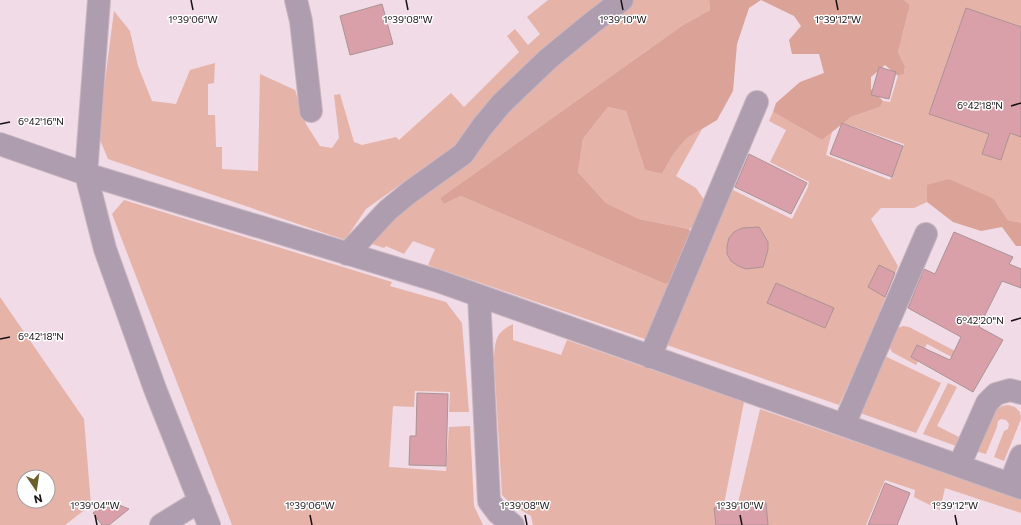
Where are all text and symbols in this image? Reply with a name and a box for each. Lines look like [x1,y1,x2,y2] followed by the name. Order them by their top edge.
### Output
[168,13,218,25] text: 1°39'06"W
[383,13,433,25] text: 1°39'08"W
[599,13,647,25] text: 1°39'10"W
[815,13,861,25] text: 1°39'12"W
[957,99,1003,111] text: 6°42'18"N
[18,115,64,127] text: 6°42'16"N
[956,314,1004,326] text: 6°42'20"N
[18,330,64,342] text: 6°42'18"N
[16,469,56,509] north arrow
[33,492,44,506] text: N
[70,499,120,511] text: 1°39'04"W
[285,499,335,511] text: 1°39'06"W
[500,499,550,511] text: 1°39'08"W
[716,499,764,511] text: 1°39'10"W
[932,499,978,511] text: 1°39'12"W

